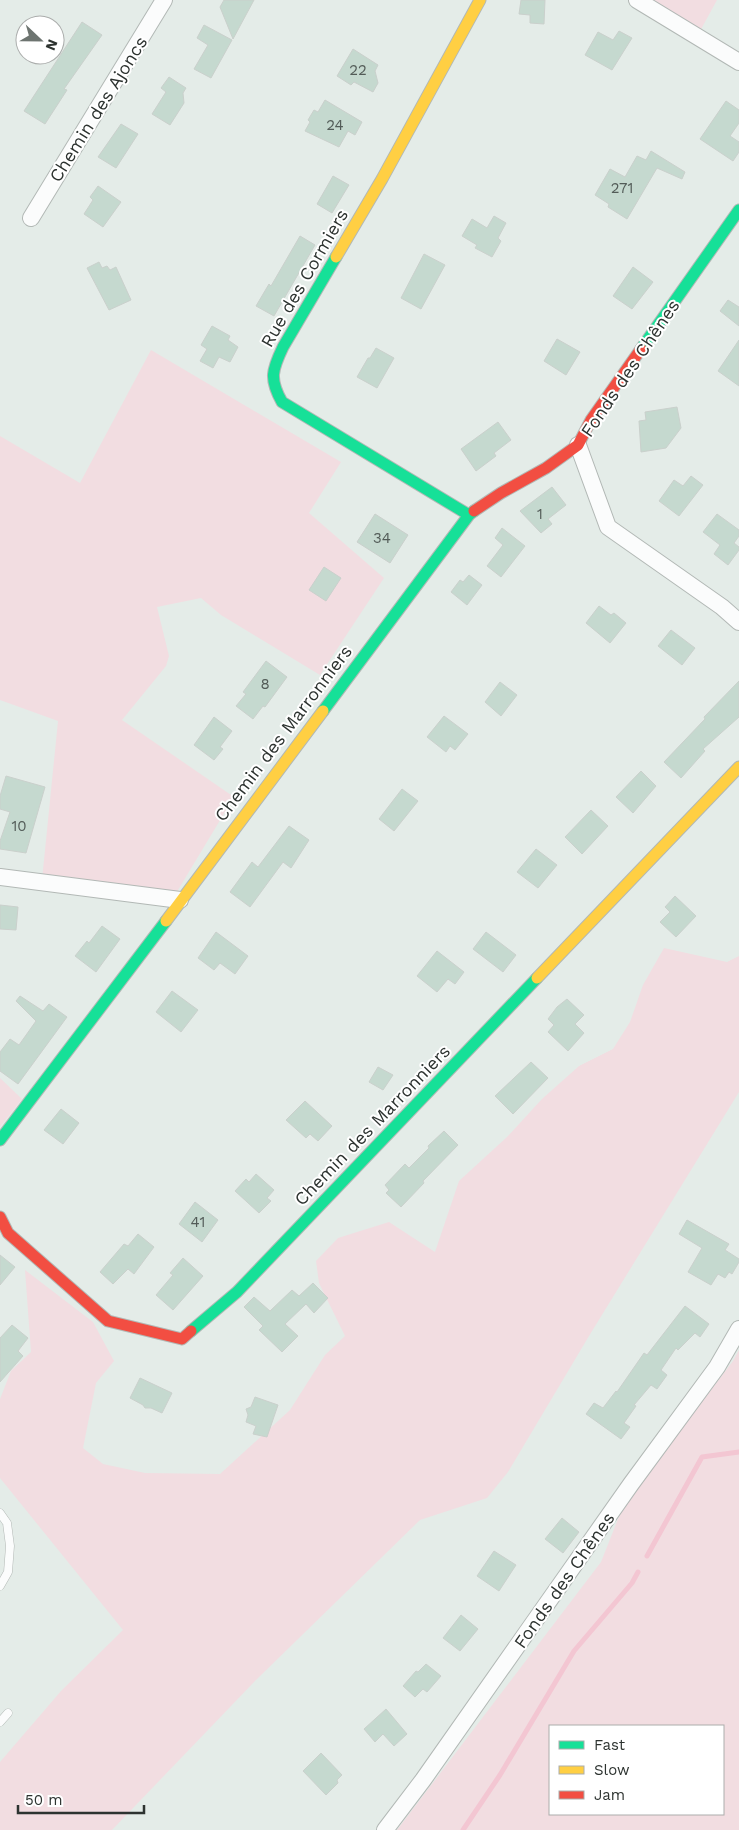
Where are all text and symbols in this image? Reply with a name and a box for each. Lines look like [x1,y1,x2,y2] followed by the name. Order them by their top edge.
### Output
[15,15,65,65] north arrow
[45,32,151,186] street label: Chemin des Ajoncs
[43,37,61,53] text: N
[349,61,367,79] house number: 22
[326,116,344,134] house number: 24
[611,179,633,197] house number: 271
[256,205,352,351] street label: Rue des Cormiers
[576,295,684,441] street label: Fonds des Chênes
[537,505,543,523] house number: 1
[373,529,391,547] house number: 34
[210,641,356,825] street label: Chemin des Marronniers
[260,675,270,693] house number: 8
[11,817,27,835] house number: 10
[290,1040,454,1210] street label: Chemin des Marronniers
[191,1213,205,1231] house number: 41
[509,1508,619,1652] street label: Fonds des Chênes
[549,1725,724,1815] legend
[594,1736,626,1754] text: Fast
[594,1761,630,1779] text: Slow
[18,1782,144,1814] scale bar
[594,1786,625,1804] text: Jam
[25,1791,62,1809] text: 50 m

